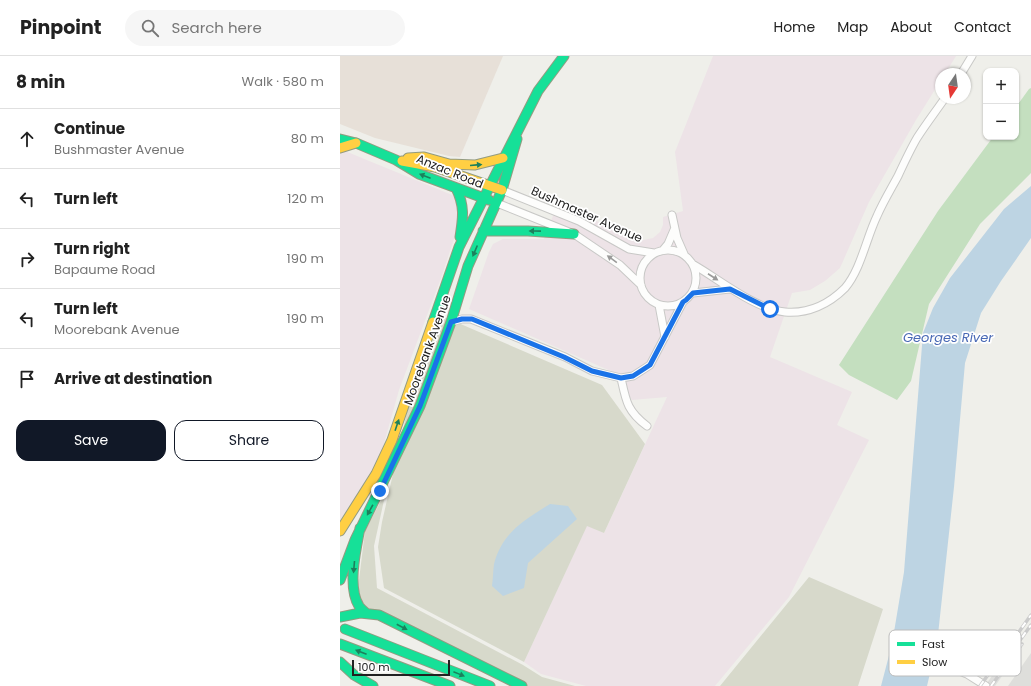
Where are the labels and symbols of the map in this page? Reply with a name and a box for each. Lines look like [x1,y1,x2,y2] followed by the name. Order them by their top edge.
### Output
[935,68,971,104] north arrow
[414,150,486,192] street label: Anzac Road
[470,161,482,168] one-way arrow
[418,173,430,179] one-way arrow
[529,182,645,246] street label: Bushmaster Avenue
[528,228,541,234] one-way arrow
[471,246,477,258] one-way arrow
[606,255,617,263] one-way arrow
[707,273,718,280] one-way arrow
[399,293,455,407] street label: Moorebank Avenue
[761,300,779,318] route start
[903,328,994,347] water label: Georges River
[394,419,400,431] one-way arrow
[371,482,389,500] route end
[367,504,374,516] one-way arrow
[351,561,358,573] one-way arrow
[397,623,408,630] one-way arrow
[889,630,1021,676] legend
[922,636,945,652] text: Fast
[355,648,367,654] one-way arrow
[922,654,947,670] text: Slow
[352,658,450,677] scale bar
[454,671,466,677] one-way arrow

